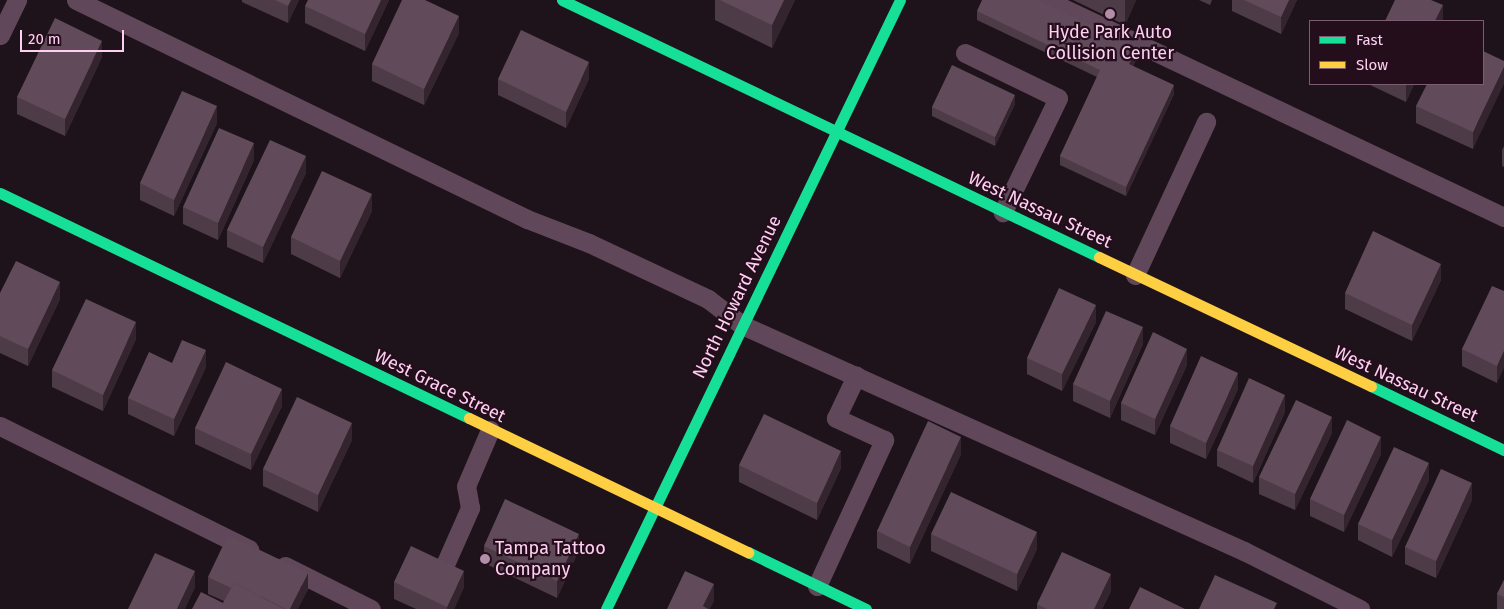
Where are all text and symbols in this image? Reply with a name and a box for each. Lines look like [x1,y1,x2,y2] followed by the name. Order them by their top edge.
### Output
[1104,8,1116,20] marker: Hyde Park Auto Collision Center
[22,20,126,52] scale bar
[1309,20,1484,85] legend
[1046,22,1174,64] place label: Hyde Park Auto Collision Center
[28,30,61,48] text: 20 m
[1356,31,1383,49] text: Fast
[1356,56,1388,74] text: Slow
[965,167,1115,253] street label: West Nassau Street
[688,212,786,382] street label: North Howard Avenue
[1331,341,1481,427] street label: West Nassau Street
[371,345,509,427] street label: West Grace Street
[495,538,606,580] place label: Tampa Tattoo Company
[479,553,491,565] marker: Tampa Tattoo Company

